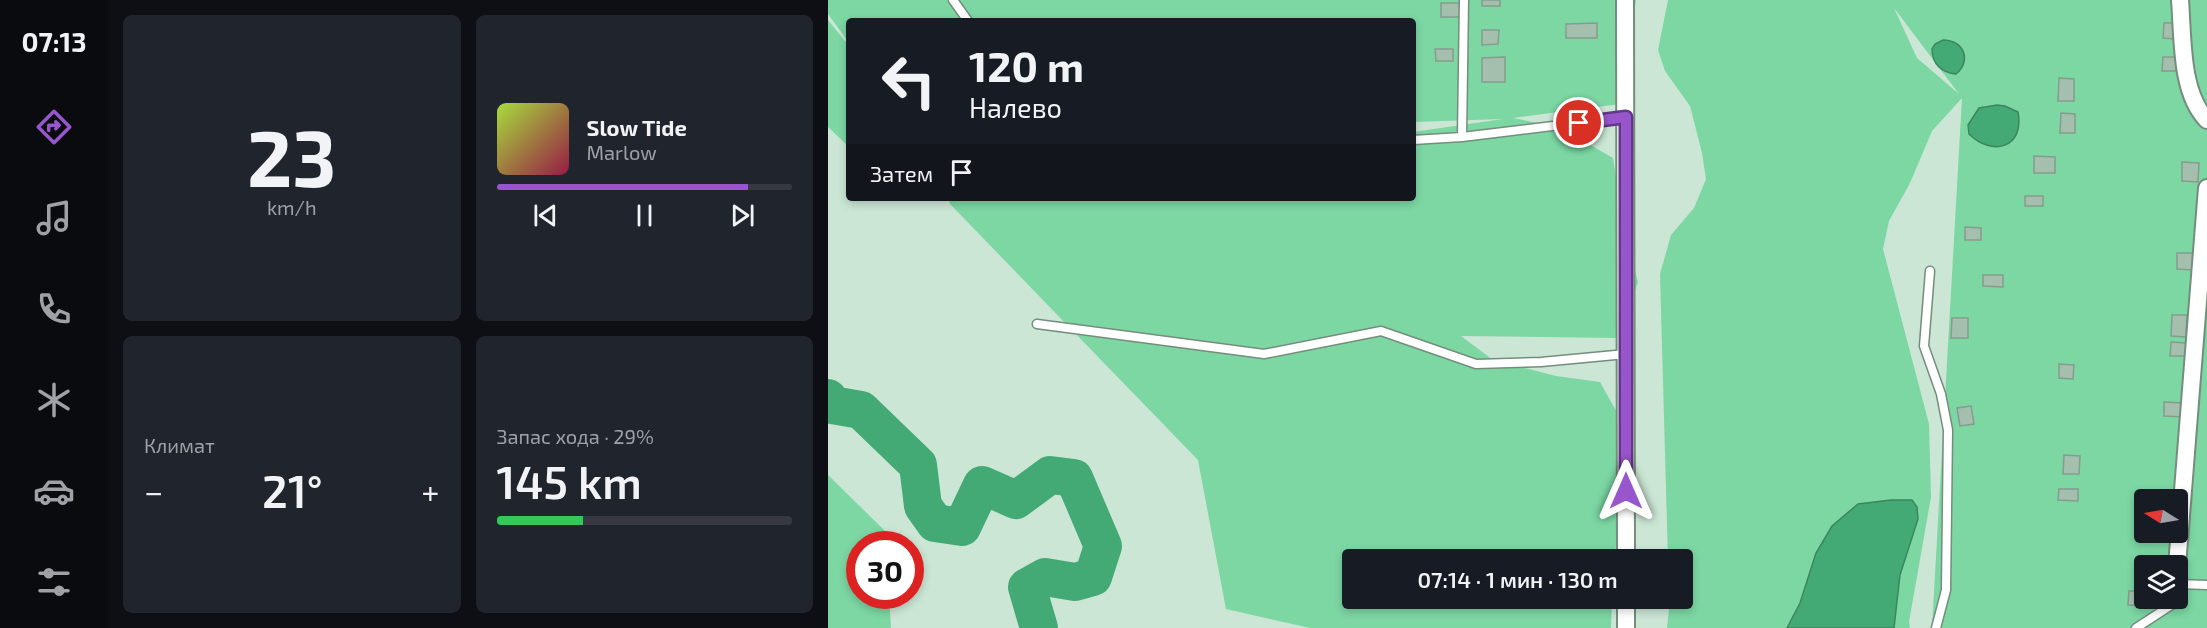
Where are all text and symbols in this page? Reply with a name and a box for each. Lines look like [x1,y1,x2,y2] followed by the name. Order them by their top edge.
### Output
[21,25,87,57] text: 07:13
[969,40,1084,90] text: 120 m
[870,42,948,120] icon: left
[969,91,1062,123] text: Налево
[1553,97,1604,148] pin
[33,106,75,148] icon: directions
[1562,106,1595,139] icon: arrive
[247,109,337,203] text: 23
[587,114,687,140] text: Slow Tide
[587,140,657,164] text: Marlow
[945,156,978,189] icon: arrive
[870,160,933,186] text: Затем
[267,195,317,219] text: km/h
[33,197,75,239] icon: music
[529,199,562,232] icon: previous
[628,199,661,232] icon: pause
[726,199,759,232] icon: next
[33,288,75,330] icon: phone
[33,379,75,421] icon: climate
[497,424,654,448] text: Запас хода · 29%
[144,433,215,457] text: Климат
[497,454,642,508] text: 145 km
[1594,459,1658,523] position arrow
[262,463,323,517] text: 21°
[33,470,75,512] icon: car
[144,471,163,511] text: −
[421,471,440,511] text: +
[2134,489,2188,543] north arrow
[2134,489,2188,609] map controls
[846,531,924,609] speed limit sign: 30
[2134,555,2188,609] button: layers
[33,561,75,603] icon: filters
[1417,566,1618,592] text: 07:14 · 1 мин · 130 m

